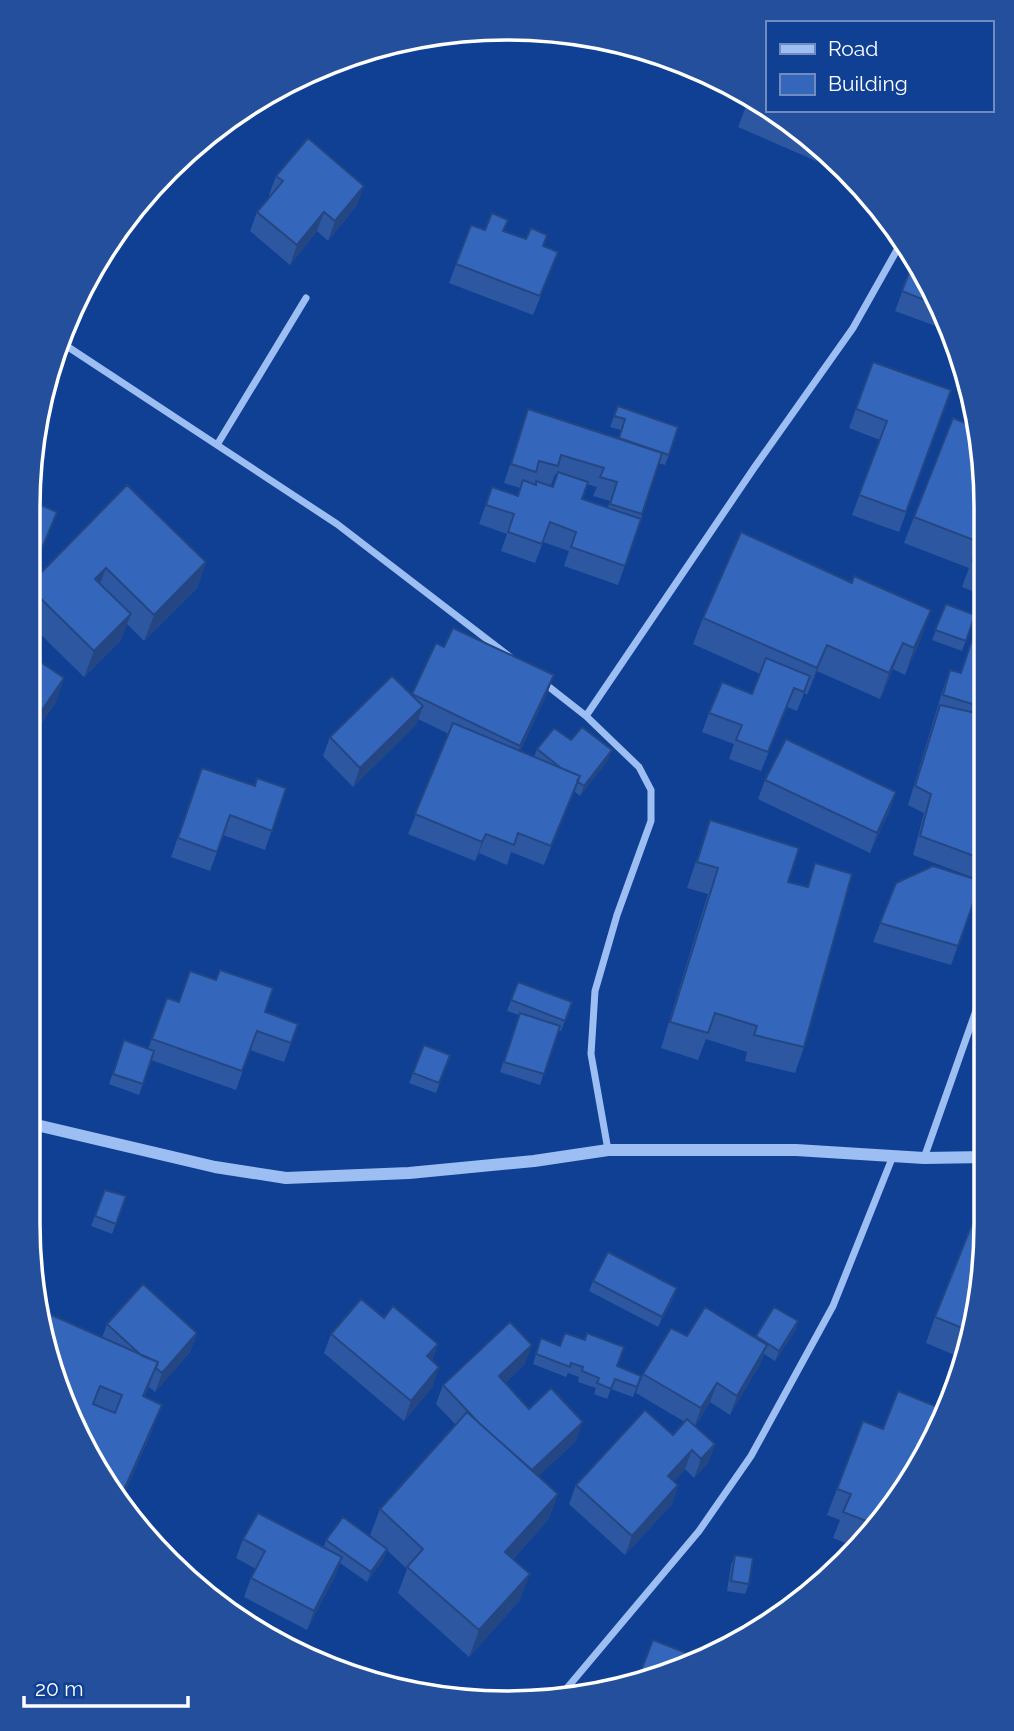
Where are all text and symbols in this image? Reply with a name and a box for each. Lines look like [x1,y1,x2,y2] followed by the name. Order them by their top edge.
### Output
[766,21,993,112] legend
[828,36,878,61] text: Road
[828,71,908,96] text: Building
[24,1664,189,1708] scale bar
[35,1676,83,1701] text: 20 m

